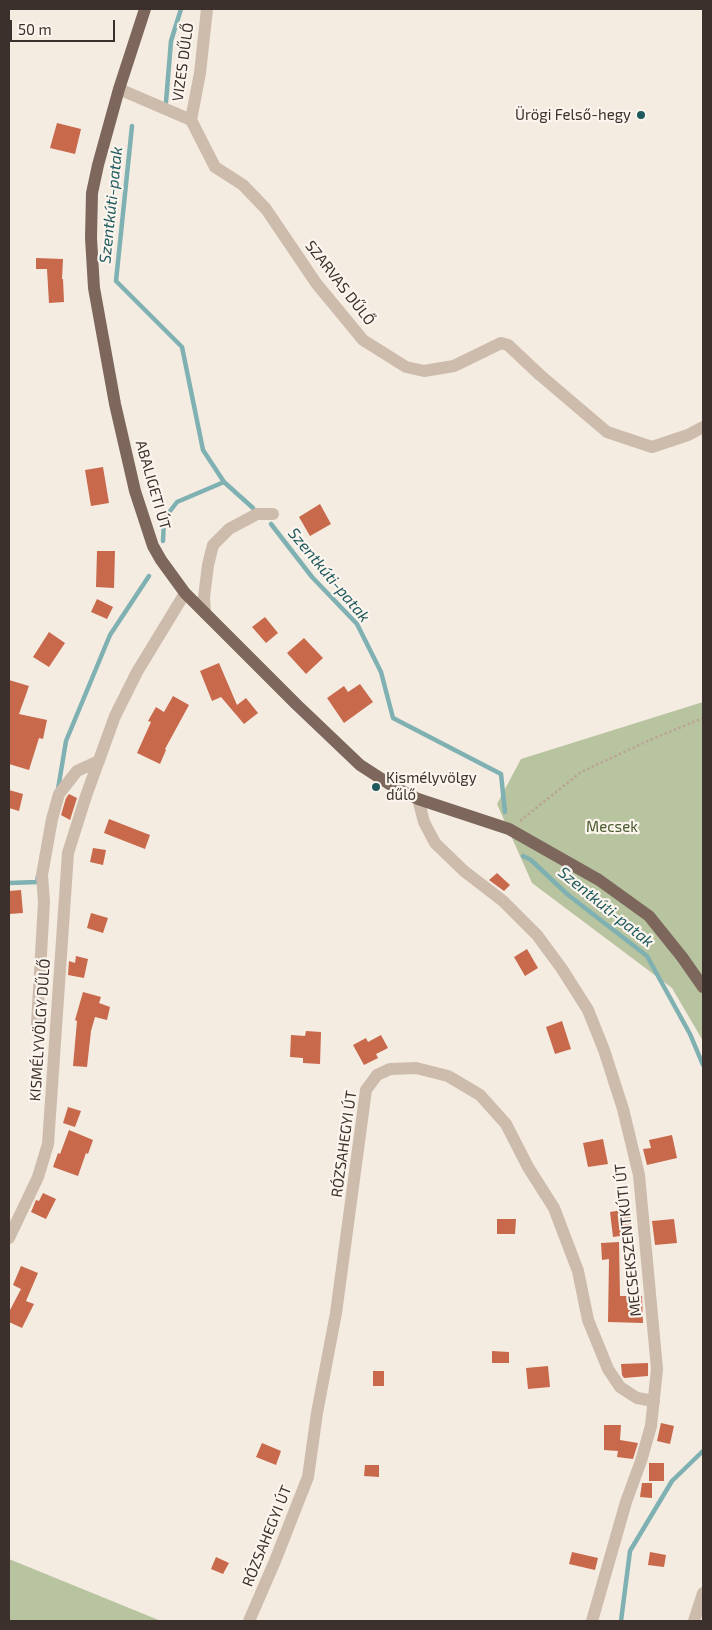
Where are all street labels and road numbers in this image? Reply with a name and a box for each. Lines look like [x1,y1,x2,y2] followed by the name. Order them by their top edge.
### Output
[169,22,197,102] street label: VIZES DŰLŐ
[301,237,379,329] street label: SZARVAS DŰLŐ
[132,438,174,532] street label: ABALIGETI ÚT
[26,958,54,1102] street label: KISMÉLYVÖLGY DŰLŐ
[328,1089,360,1199] street label: RÓZSAHEGYI ÚT
[611,1163,645,1317] street label: MECSEKSZENTKÚTI ÚT
[238,1483,296,1589] street label: RÓZSAHEGYI ÚT

